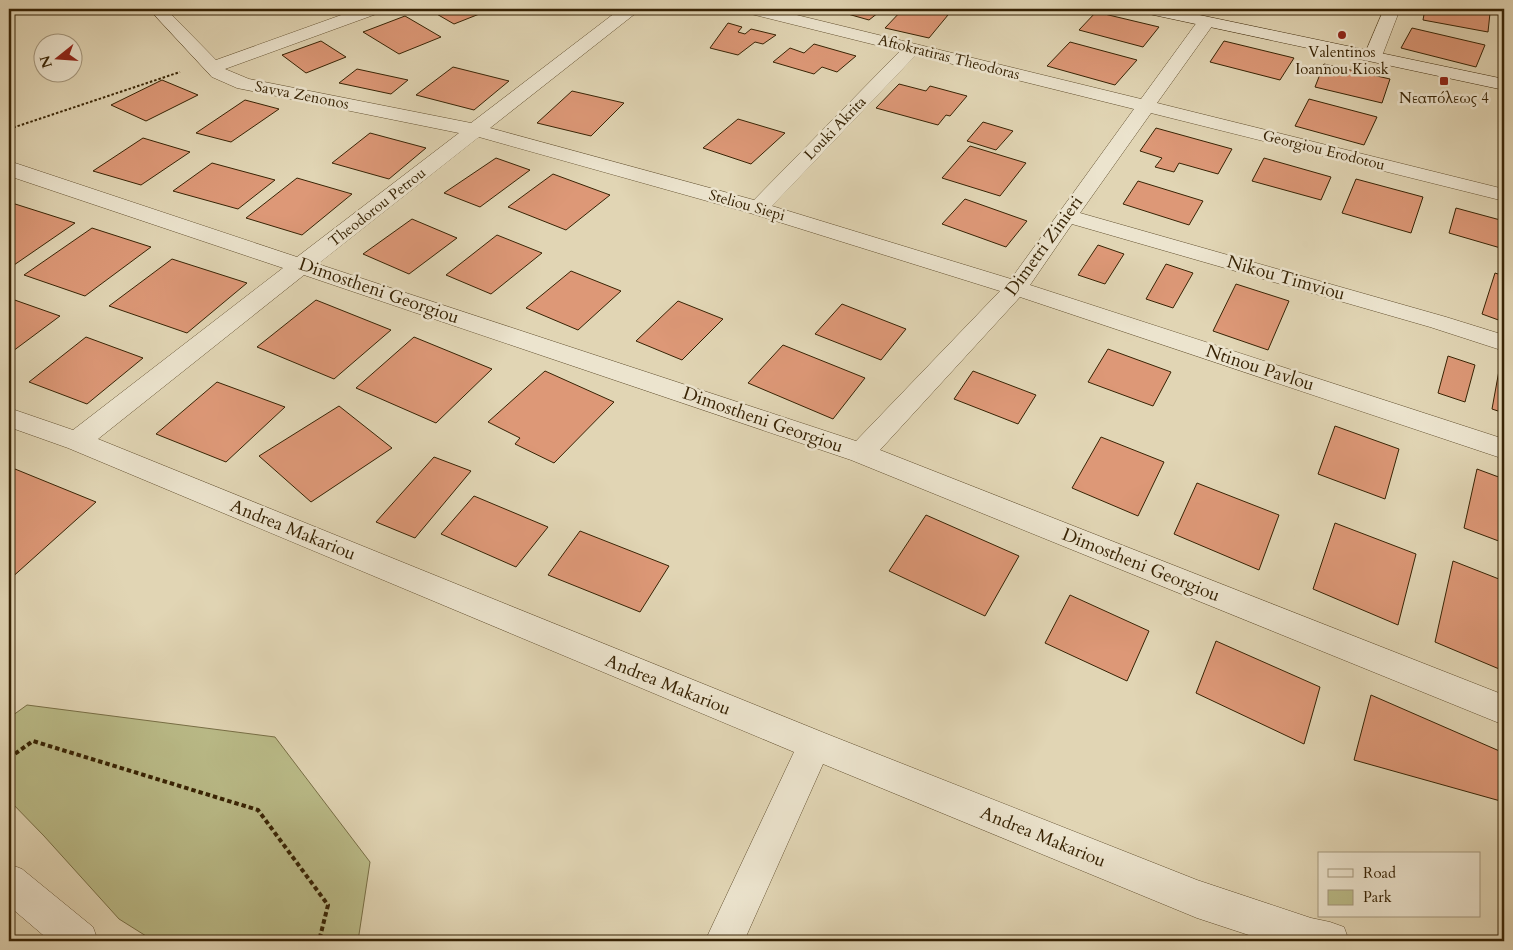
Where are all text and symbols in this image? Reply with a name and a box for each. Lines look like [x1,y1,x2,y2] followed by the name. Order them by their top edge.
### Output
[1336,29,1348,41] marker: Valentinos Ioannou Kiosk
[876,30,1022,84] street label: Aftokratiras Theodoras
[32,32,82,82] north arrow
[1295,42,1389,79] place label: Valentinos Ioannou Kiosk
[35,53,57,70] text: N
[1438,75,1450,87] marker: Νεαπόλεως 4
[253,76,351,114] street label: Savva Zenonos
[1399,88,1489,108] place label: Νεαπόλεως 4
[800,91,871,164] street label: Louki Akrita
[1261,125,1387,175] street label: Georgiou Erodotou
[324,163,430,251] street label: Theodorou Petrou
[707,185,787,225] street label: Steliou Siepi
[999,191,1089,301] street label: Dimetri Zinieri
[1224,249,1348,307] street label: Nikou Timviou
[295,252,463,330] street label: Dimostheni Georgiou
[1203,339,1317,397] street label: Ntinou Pavlou
[679,381,847,459] street label: Dimostheni Georgiou
[226,493,360,567] street label: Andrea Makariou
[1058,522,1224,608] street label: Dimostheni Georgiou
[601,648,735,722] street label: Andrea Makariou
[976,800,1110,874] street label: Andrea Makariou
[1318,852,1480,918] legend
[1363,863,1396,883] text: Road
[1363,887,1392,907] text: Park

